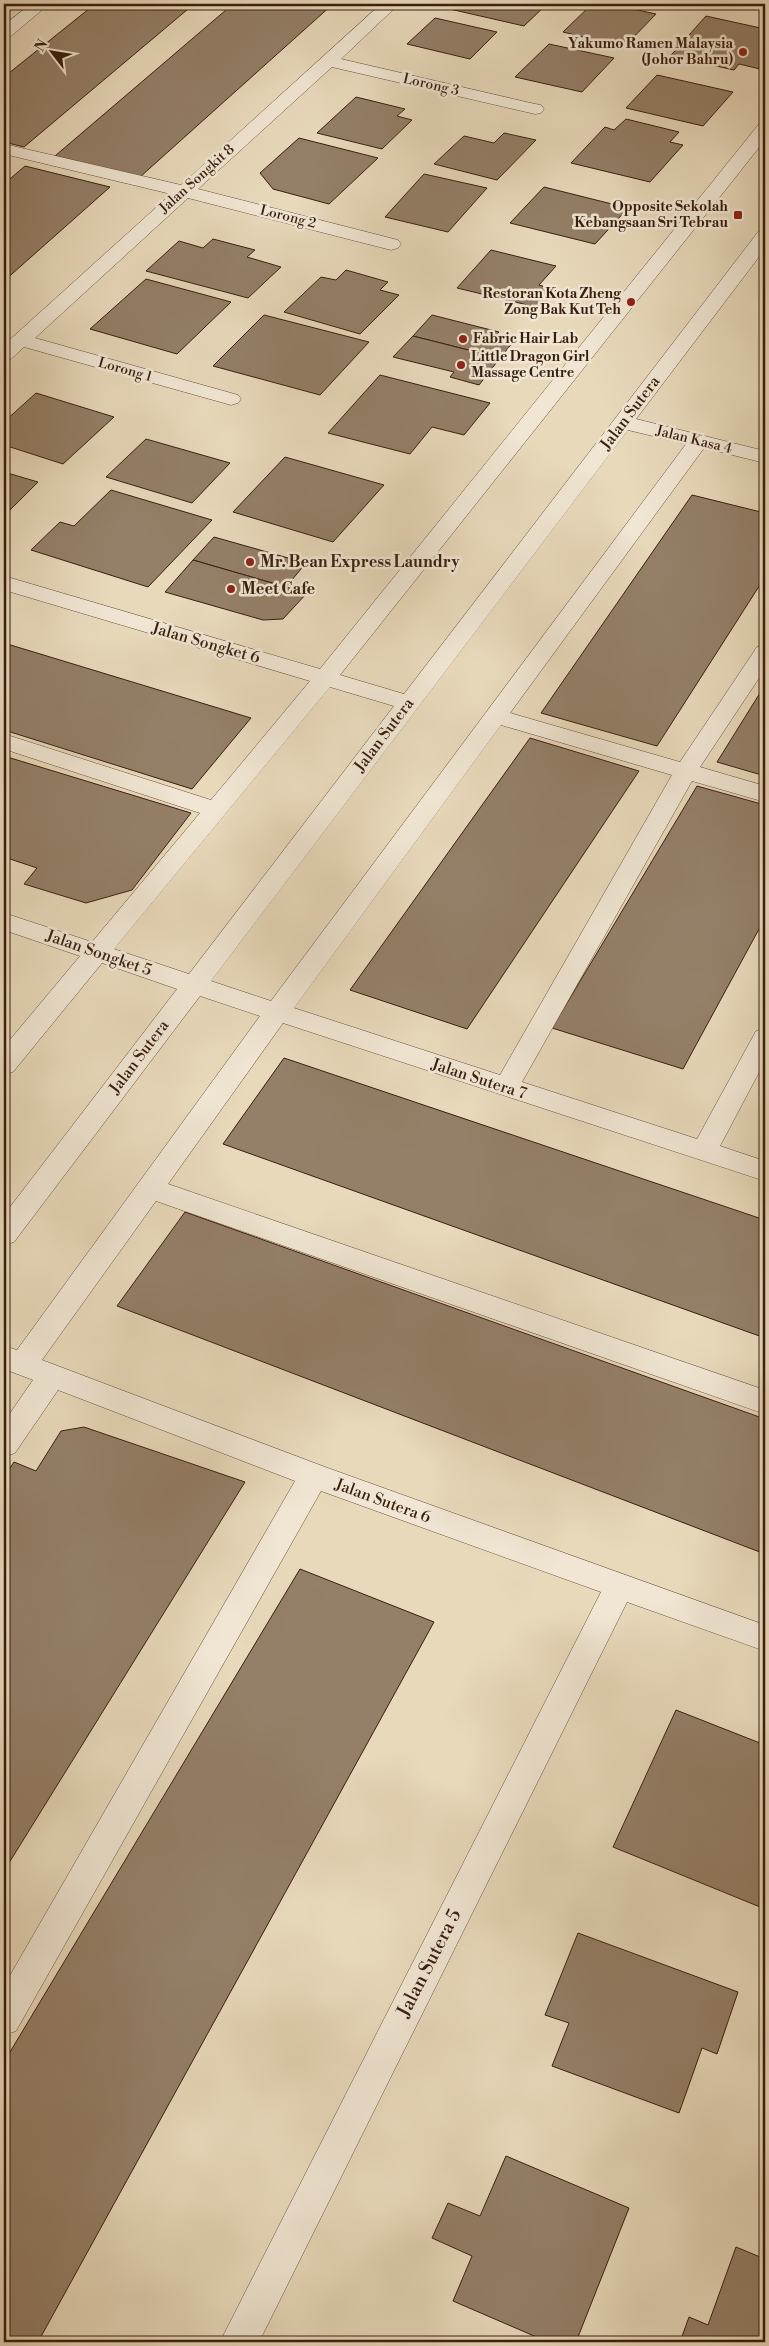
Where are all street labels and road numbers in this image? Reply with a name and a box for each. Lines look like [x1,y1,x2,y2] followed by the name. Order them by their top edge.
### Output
[401,70,461,100] street label: Lorong 3
[155,140,238,218] street label: Jalan Songkit 8
[258,201,318,233] street label: Lorong 2
[96,354,154,386] street label: Lorong 1
[595,371,665,455] street label: Jalan Sutera
[653,422,734,458] street label: Jalan Kasa 4
[149,618,263,668] street label: Jalan Songket 6
[349,693,419,777] street label: Jalan Sutera
[42,925,155,981] street label: Jalan Songket 5
[104,1015,174,1099] street label: Jalan Sutera
[428,1054,529,1104] street label: Jalan Sutera 7
[331,1474,434,1528] street label: Jalan Sutera 6
[391,1905,467,2022] street label: Jalan Sutera 5

